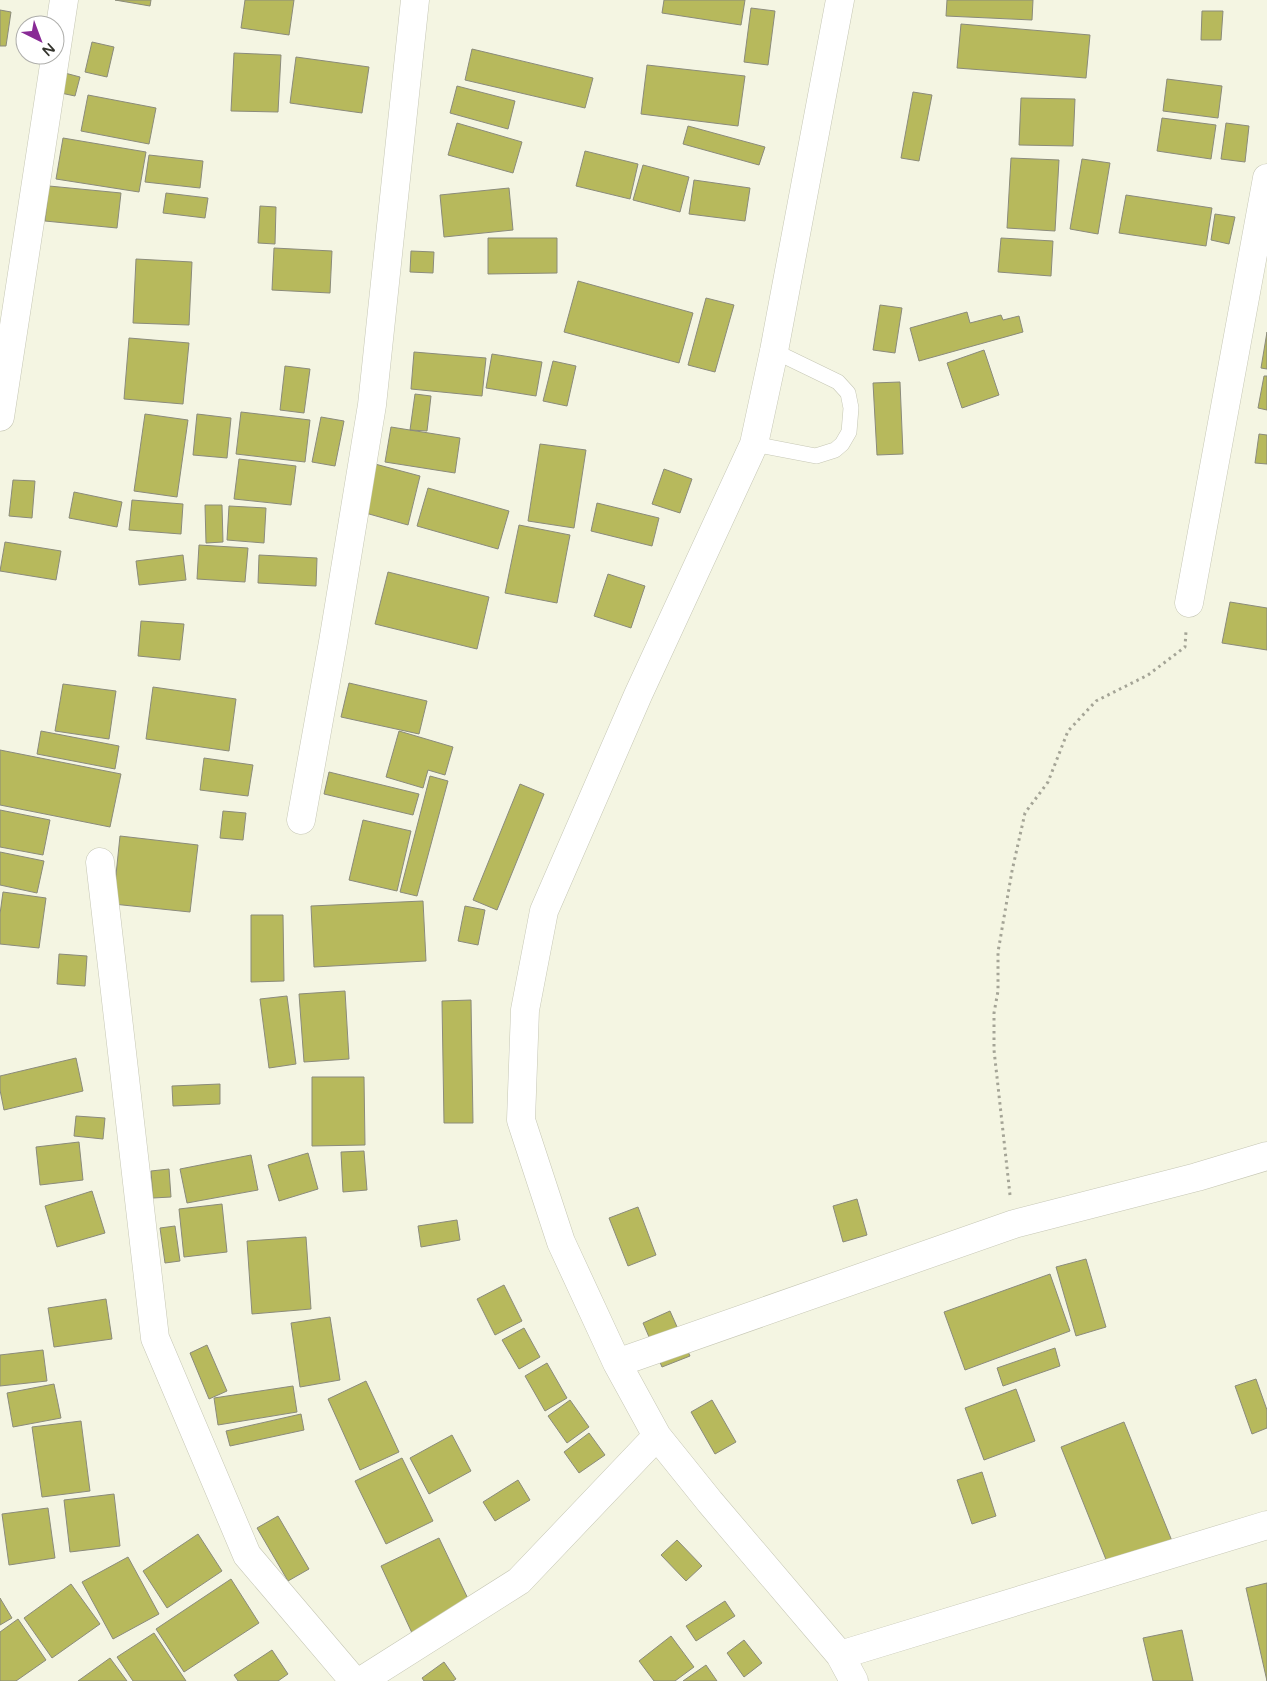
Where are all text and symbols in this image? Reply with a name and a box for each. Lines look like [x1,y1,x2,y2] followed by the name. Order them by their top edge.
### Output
[15,15,65,65] north arrow
[38,39,58,59] text: N

